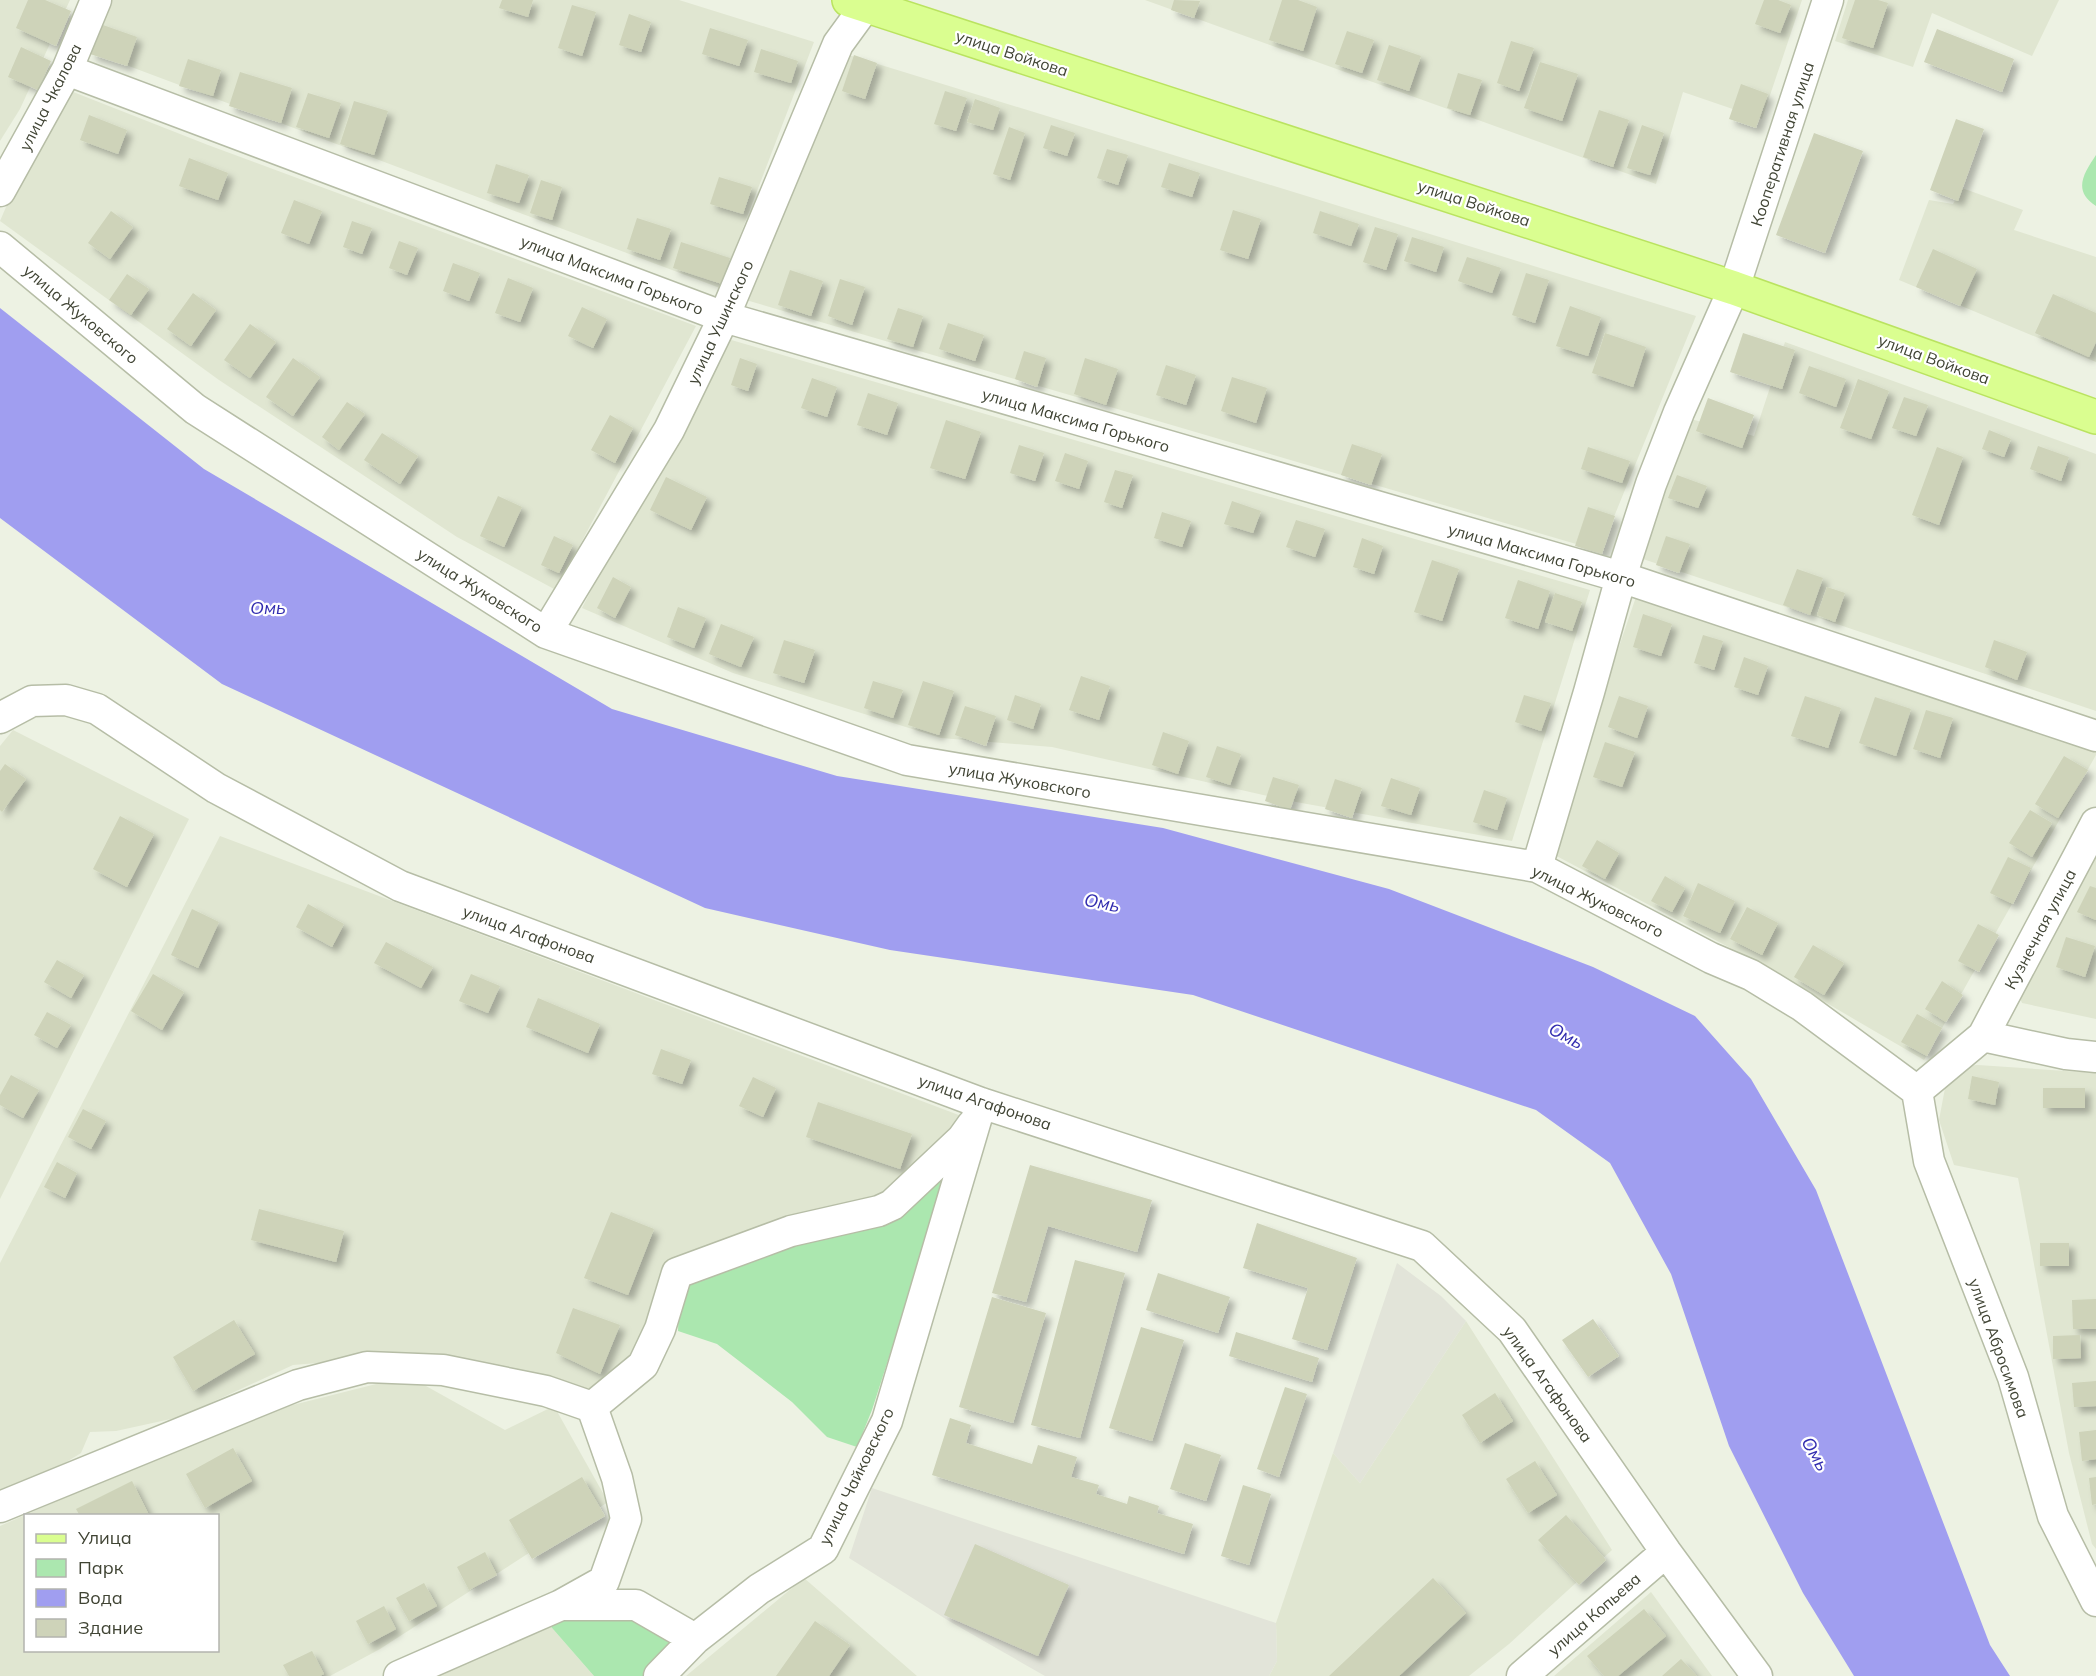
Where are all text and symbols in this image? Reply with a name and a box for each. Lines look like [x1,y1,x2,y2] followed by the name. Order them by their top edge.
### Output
[953,25,1071,81] street label: улица Войкова
[14,40,86,154] street label: улица Чкалова
[1746,59,1818,229] street label: Кооперативная улица
[1415,175,1533,231] street label: улица Войкова
[518,231,706,319] street label: улица Максима Горького
[682,257,758,387] street label: улица Ушинского
[19,260,143,368] street label: улица Жуковского
[1876,330,1992,388] street label: улица Войкова
[980,384,1172,456] street label: улица Максима Горького
[1446,519,1638,591] street label: улица Максима Горького
[414,543,546,637] street label: улица Жуковского
[250,596,286,619] water label: Омь
[947,758,1093,802] street label: улица Жуковского
[1529,860,1667,942] street label: улица Жуковского
[2000,865,2080,993] street label: Кузнечная улица
[1082,888,1122,917] water label: Омь
[460,901,598,967] street label: улица Агафонова
[1545,1017,1588,1054] water label: Омь
[916,1070,1054,1134] street label: улица Агафонова
[1964,1276,2034,1420] street label: улица Абросимова
[1499,1322,1597,1446] street label: улица Агафонова
[814,1404,898,1548] street label: улица Чайковского
[1796,1432,1834,1475] water label: Омь
[24,1514,219,1652] legend
[77,1526,132,1549] text: Улица
[78,1556,124,1579] text: Парк
[1544,1568,1644,1660] street label: улица Копьева
[78,1586,123,1609] text: Вода
[78,1616,143,1639] text: Здание

